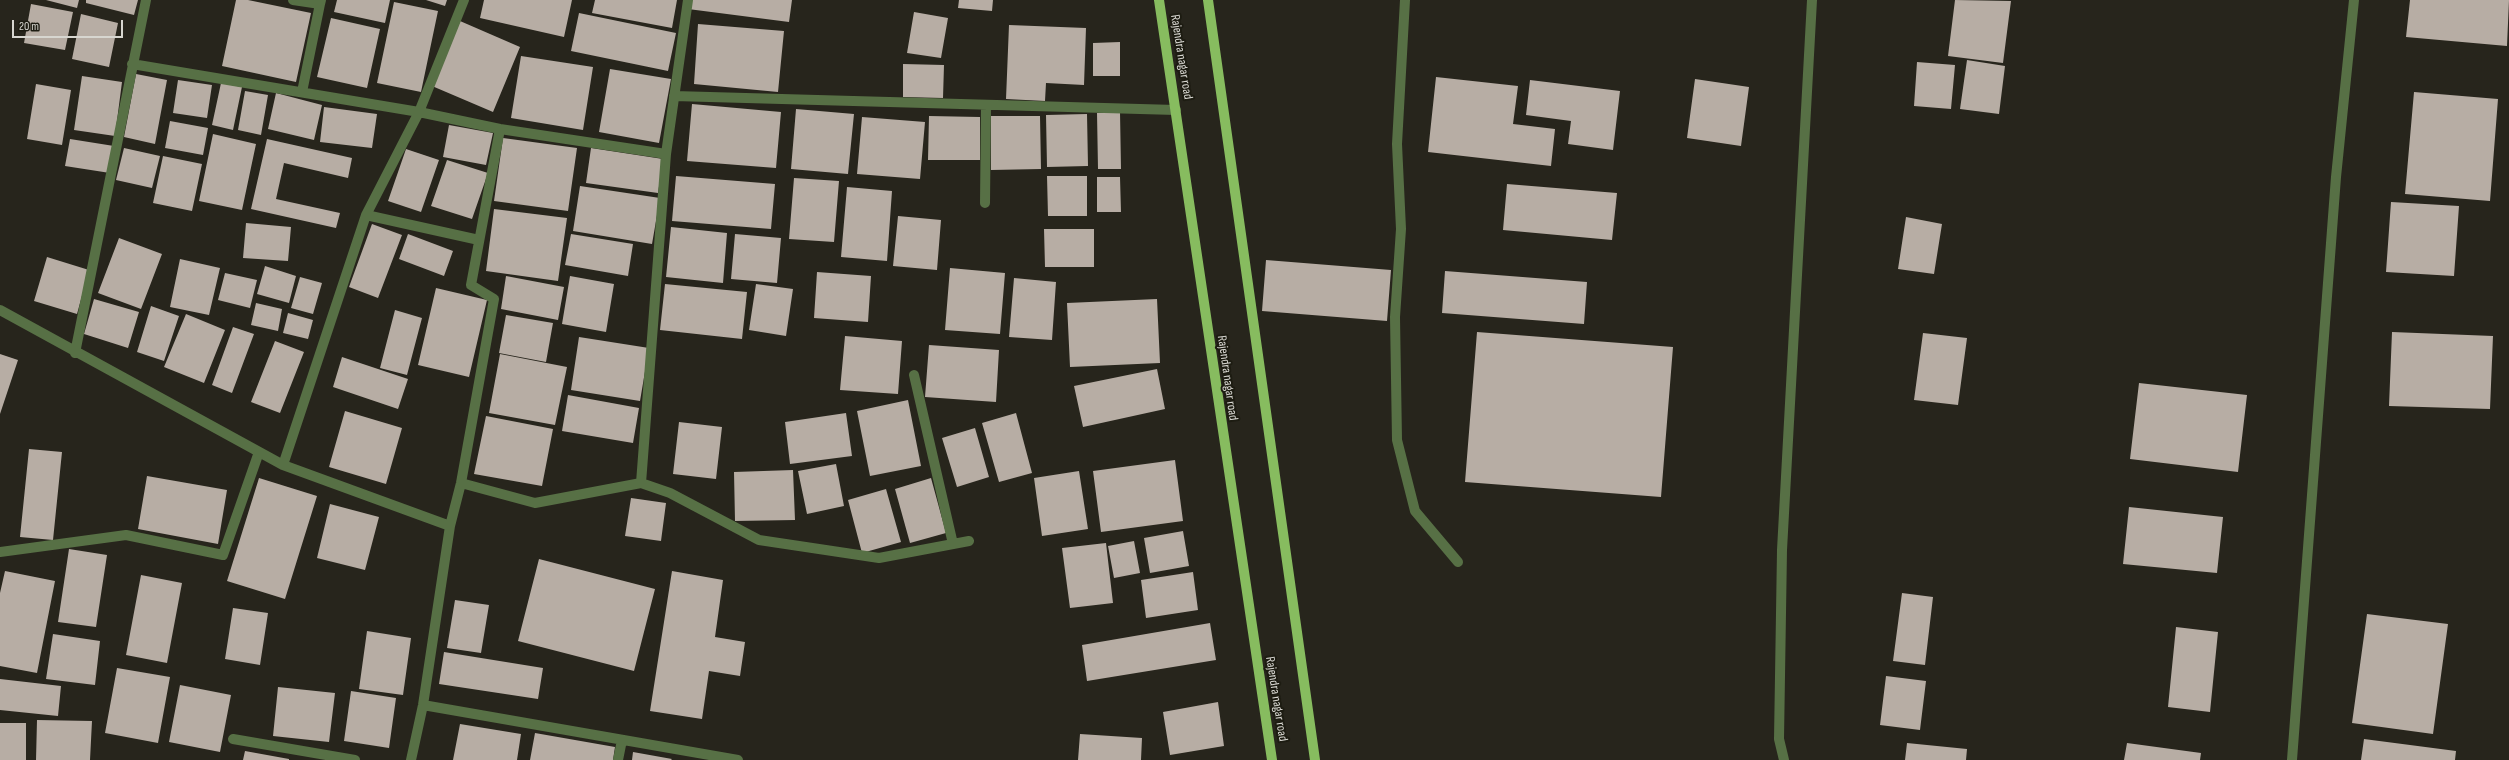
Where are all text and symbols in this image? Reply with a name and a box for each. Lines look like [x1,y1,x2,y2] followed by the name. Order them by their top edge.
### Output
[14,12,125,38] scale bar
[1167,13,1195,101] street label: Rajendra nagar road
[19,19,39,34] text: 20 m
[1213,334,1241,422] street label: Rajendra nagar road
[1262,655,1290,743] street label: Rajendra nagar road

